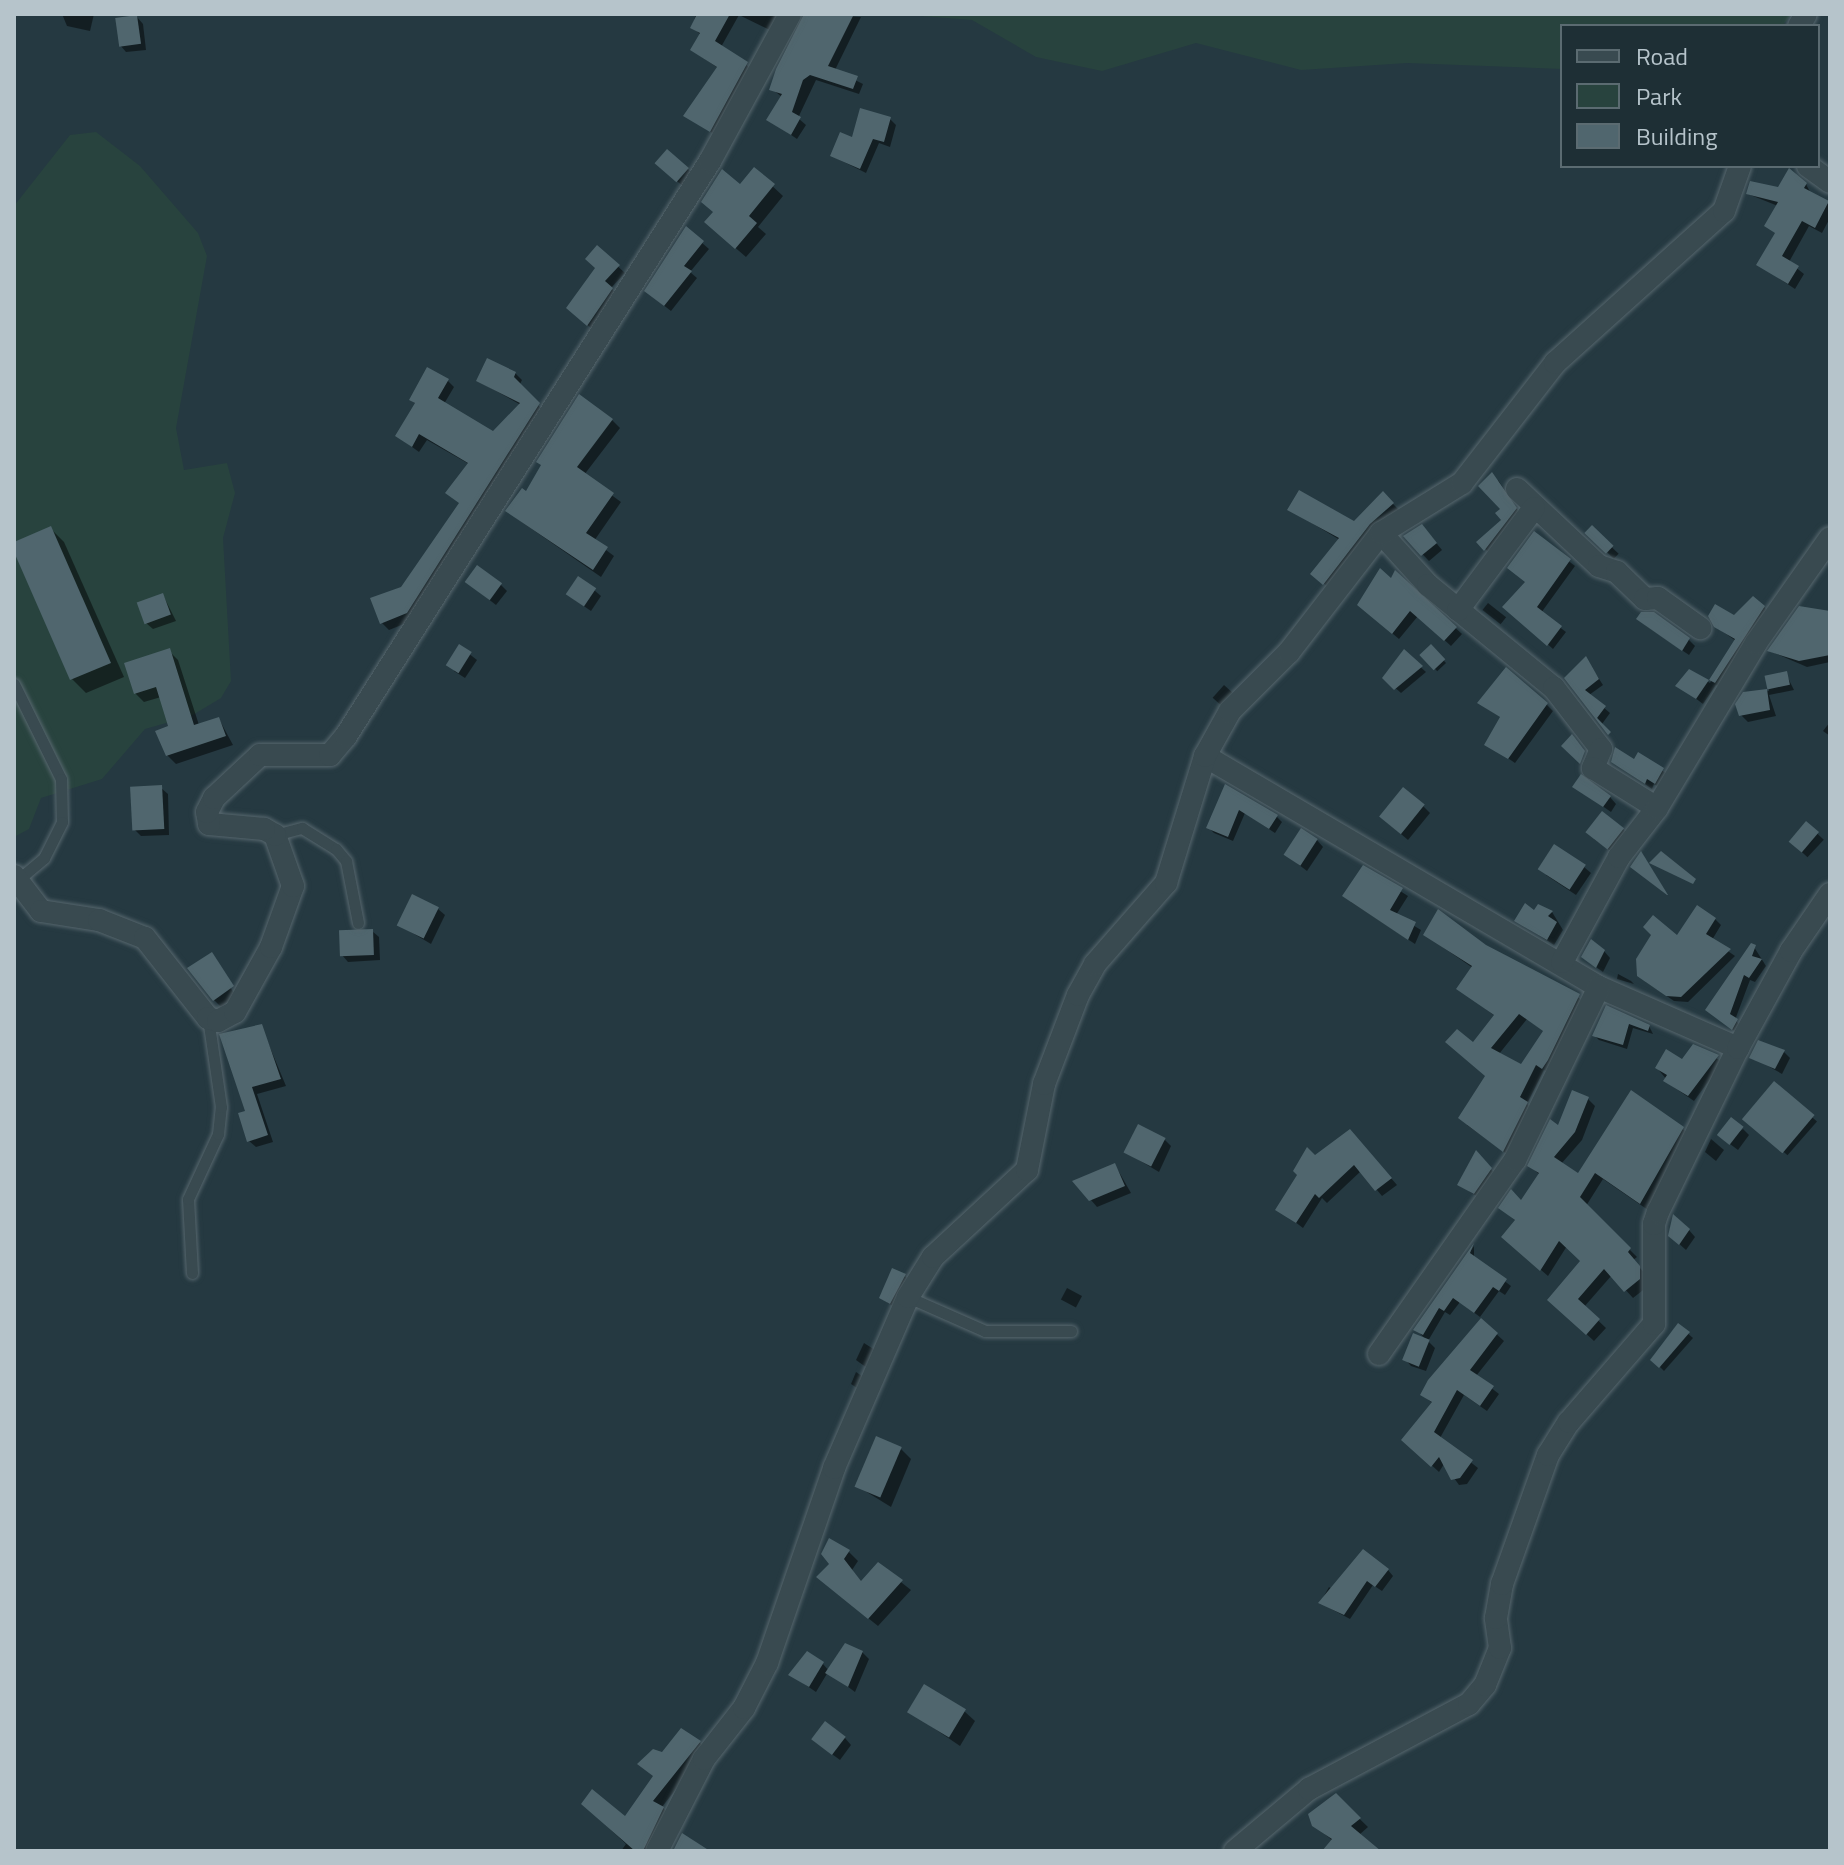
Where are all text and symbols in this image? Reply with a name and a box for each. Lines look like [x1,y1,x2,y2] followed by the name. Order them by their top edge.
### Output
[1560,24,1820,168] legend
[1636,38,1688,74] text: Road
[1636,78,1682,114] text: Park
[1636,118,1718,154] text: Building

